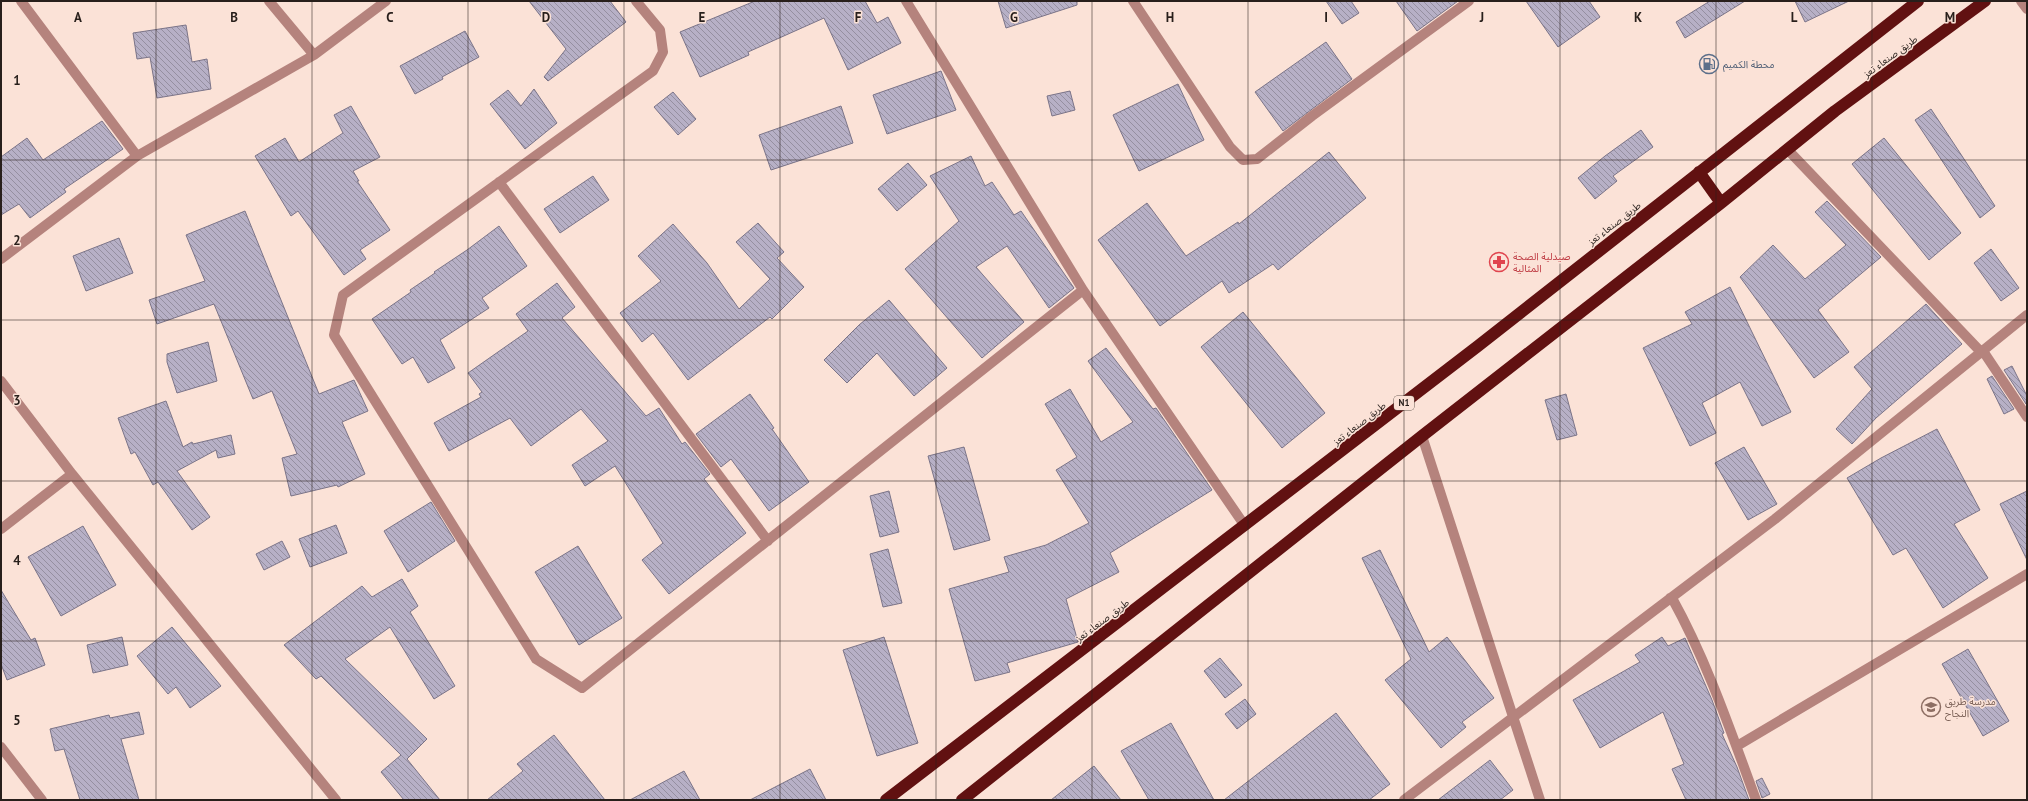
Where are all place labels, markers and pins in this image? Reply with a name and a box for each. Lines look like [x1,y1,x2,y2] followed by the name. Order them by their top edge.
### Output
[1698,53,1720,75] fuel station icon: محطة الكميم
[1723,58,1774,72] place label: محطة الكميم
[1513,250,1571,275] place label: صيدلية الصحة المثالية
[1488,251,1510,273] pharmacy icon: صيدلية الصحة المثالية
[1945,695,1996,721] place label: مدرسة طريق النجاح
[1920,696,1942,718] school or university icon: مدرسة طريق النجاح

